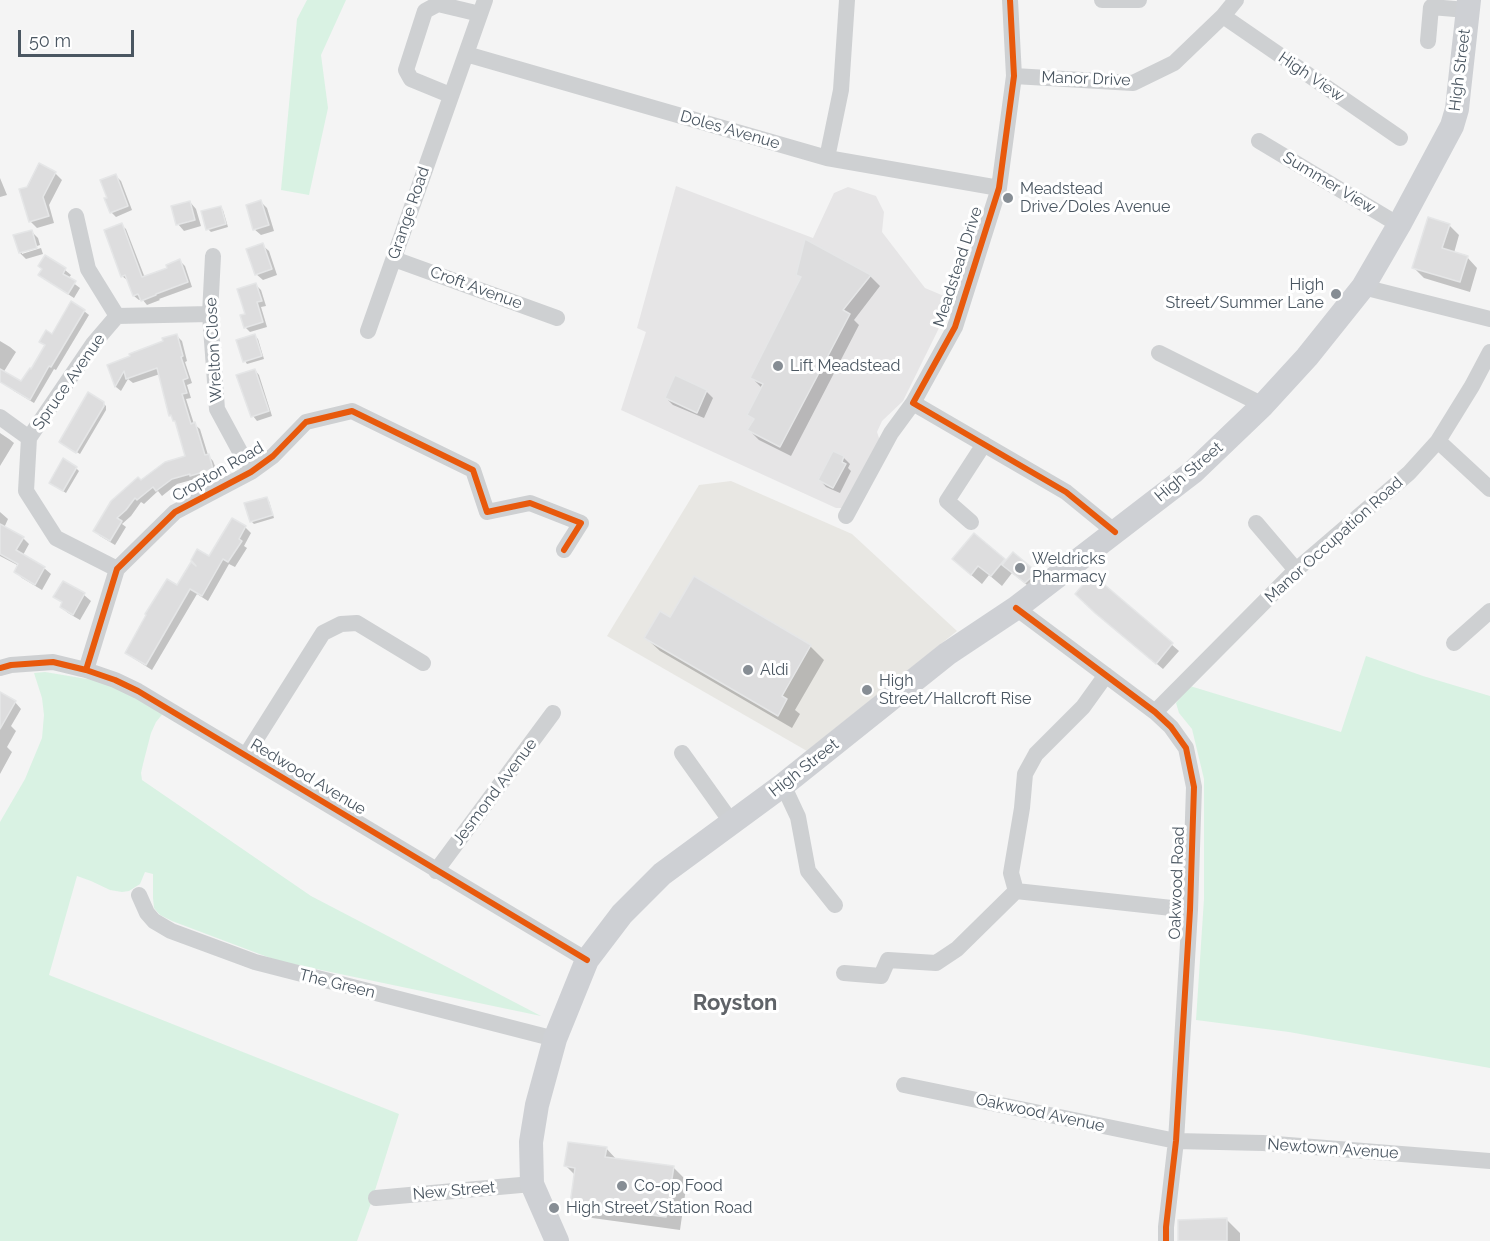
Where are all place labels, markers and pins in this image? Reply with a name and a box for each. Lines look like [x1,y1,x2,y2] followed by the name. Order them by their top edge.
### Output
[1020,179,1170,217] place label: Meadstead Drive/Doles Avenue
[1001,191,1015,205] marker: Meadstead Drive/Doles Avenue
[1165,275,1324,313] place label: High Street/Summer Lane
[1329,287,1343,301] marker: High Street/Summer Lane
[790,356,901,376] place label: Lift Meadstead
[771,359,785,373] marker: Lift Meadstead
[1032,549,1106,587] place label: Weldricks Pharmacy
[1013,561,1027,575] marker: Weldricks Pharmacy
[760,660,789,680] place label: Aldi
[741,663,755,677] marker: Aldi
[879,671,1031,709] place label: High Street/Hallcroft Rise
[860,683,874,697] marker: High Street/Hallcroft Rise
[634,1176,723,1196] place label: Co-op Food
[615,1179,629,1193] marker: Co-op Food
[566,1198,752,1218] place label: High Street/Station Road
[547,1201,561,1215] marker: High Street/Station Road

